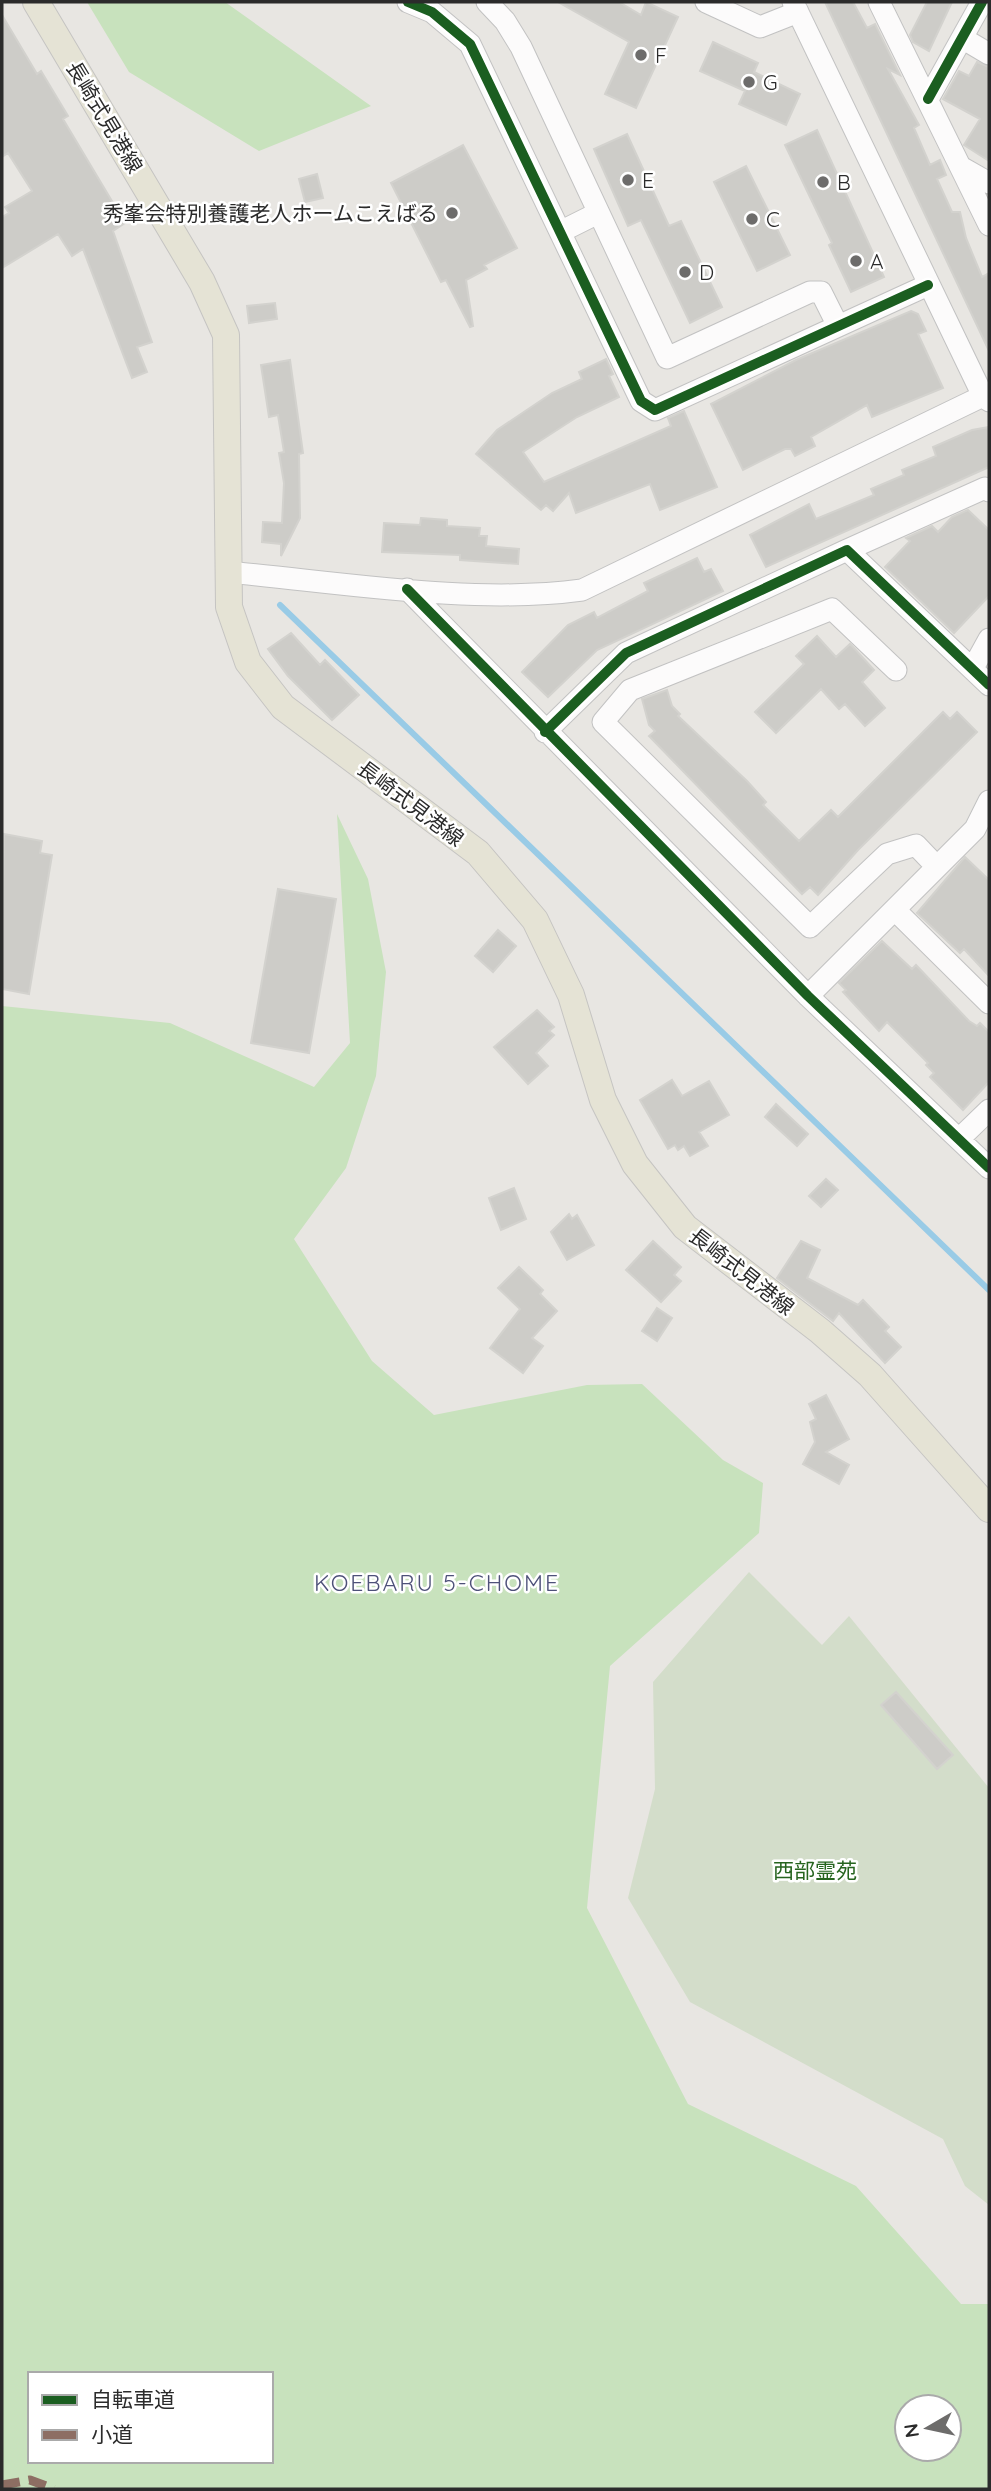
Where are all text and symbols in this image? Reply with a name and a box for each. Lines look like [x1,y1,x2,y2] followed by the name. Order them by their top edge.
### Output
[655,42,667,68] place label: F
[633,47,649,63] marker: F
[61,56,149,178] street label: 長崎式見港線
[763,69,778,95] place label: G
[741,74,757,90] marker: G
[642,167,654,193] place label: E
[837,169,851,195] place label: B
[620,172,636,188] marker: E
[815,174,831,190] marker: B
[103,200,438,226] place label: 秀峯会特別養護老人ホームこえばる
[444,205,460,221] marker: 秀峯会特別養護老人ホームこえばる
[766,206,780,232] place label: C
[744,211,760,227] marker: C
[870,248,884,274] place label: A
[848,253,864,269] marker: A
[699,259,714,285] place label: D
[677,264,693,280] marker: D
[353,755,469,851] street label: 長崎式見港線
[684,1222,800,1320] street label: 長崎式見港線
[314,1568,560,1597] district label: KOEBARU 5-CHOME
[773,1857,857,1883] park label: 西部霊苑
[28,2372,273,2463] legend
[91,2386,175,2412] text: 自転車道
[893,2393,963,2463] north arrow
[91,2421,133,2447] text: 小道
[898,2422,924,2439] text: N

